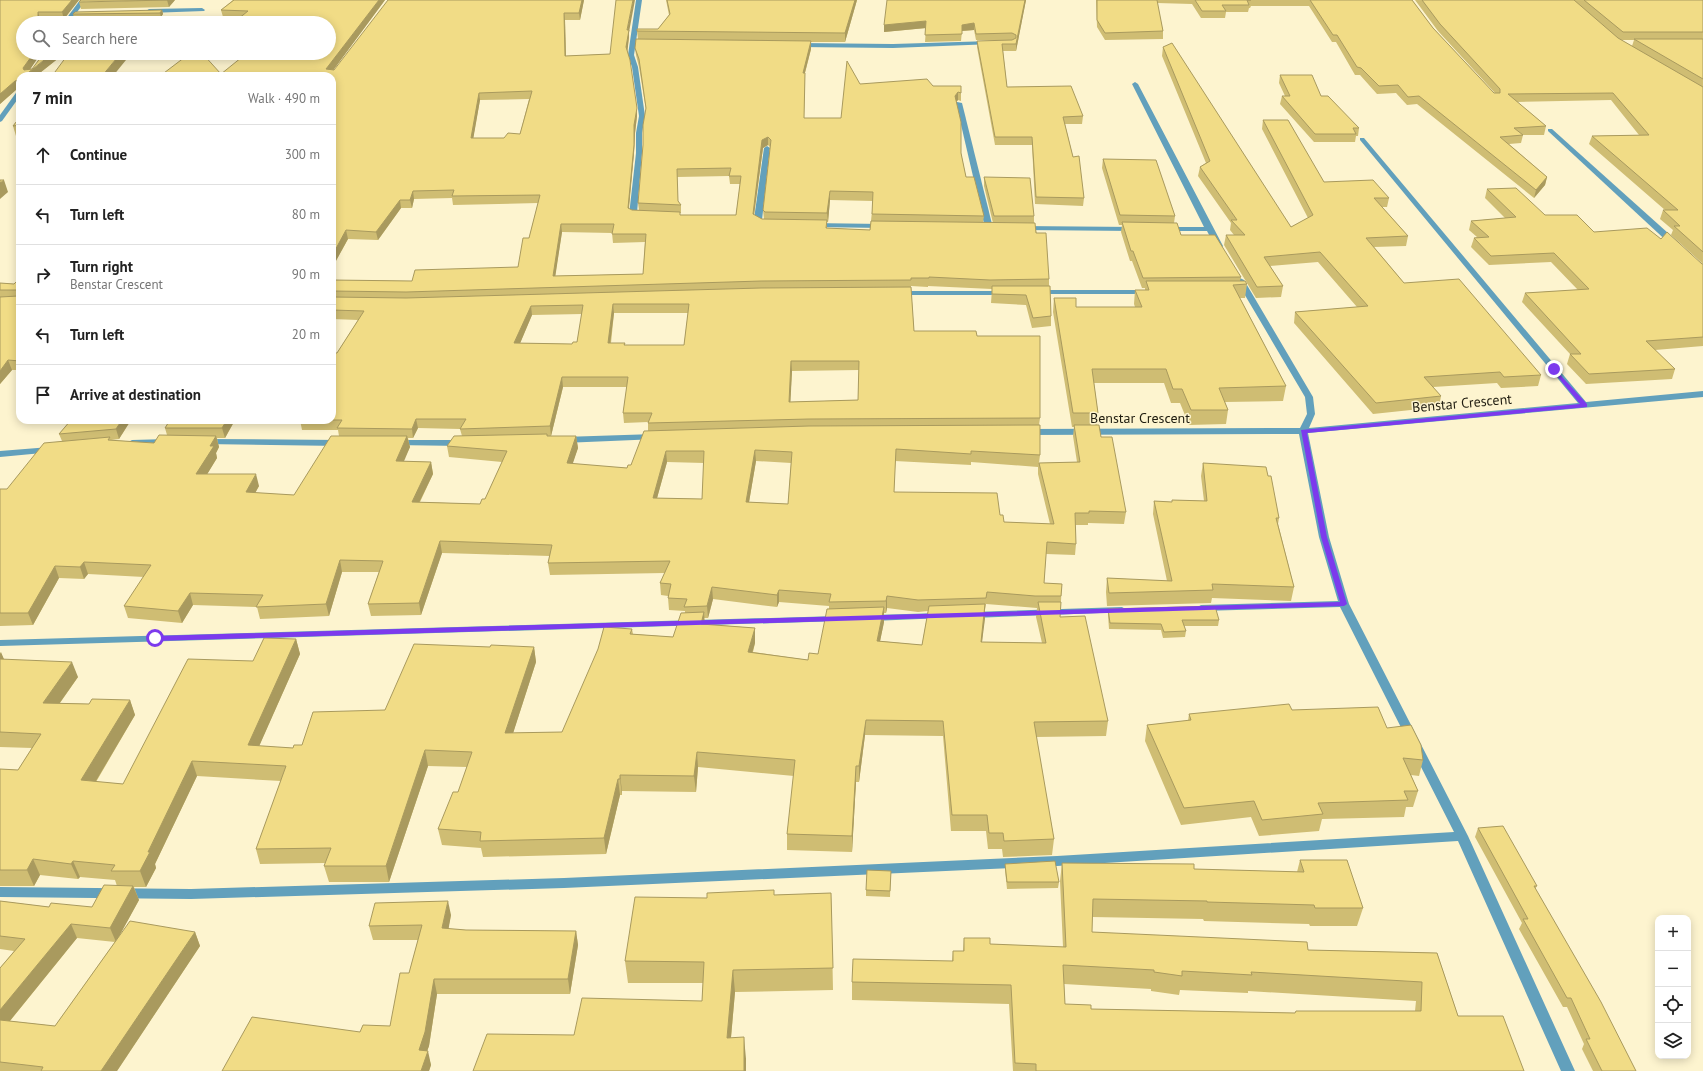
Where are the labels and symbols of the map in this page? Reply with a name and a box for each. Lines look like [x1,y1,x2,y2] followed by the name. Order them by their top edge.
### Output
[1545,360,1563,378] route end
[1411,390,1513,416] street label: Benstar Crescent
[1090,409,1190,427] street label: Benstar Crescent
[146,629,164,647] route start

